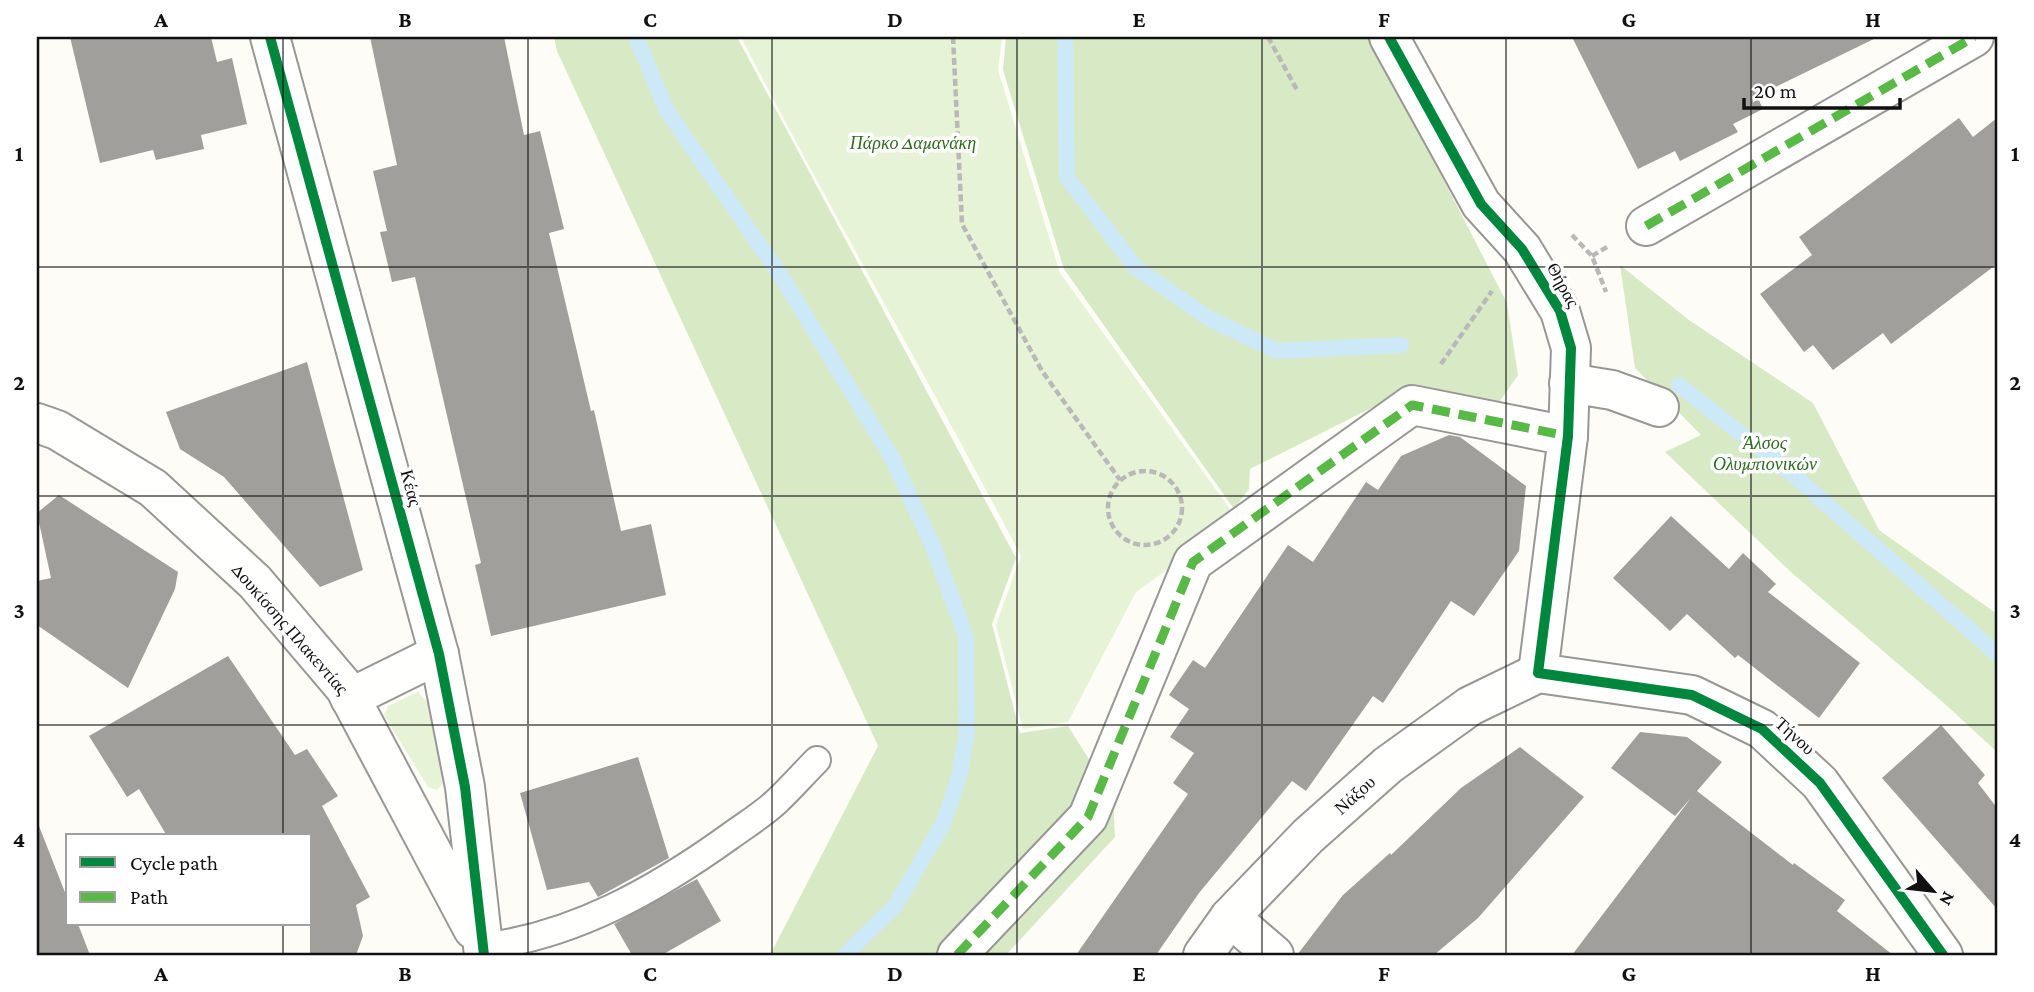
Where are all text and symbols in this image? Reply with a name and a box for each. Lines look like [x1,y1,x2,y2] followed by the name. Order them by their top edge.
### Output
[153,6,168,32] text: A
[398,6,412,32] text: B
[643,6,657,32] text: C
[887,6,903,32] text: D
[1132,6,1146,32] text: E
[1378,6,1390,32] text: F
[1622,6,1637,32] text: G
[1865,6,1881,32] text: H
[1744,66,1899,110] scale bar
[1754,79,1797,103] text: 20 m
[849,133,976,153] park label: Πάρκο Δαμανάκη
[15,140,24,166] text: 1
[2011,140,2020,166] text: 1
[1543,259,1583,311] street label: Θήρας
[13,369,25,395] text: 2
[2009,369,2021,395] text: 2
[1713,433,1817,474] park label: Άλσος Ολυμπιονικών
[397,467,425,509] street label: Κέας
[228,559,352,699] street label: Δουκίσσης Πλακεντίας
[13,597,25,623] text: 3
[2009,597,2021,623] text: 3
[1771,713,1819,759] street label: Τήνου
[1331,772,1379,818] street label: Νάξου
[13,826,25,852] text: 4
[2009,826,2021,852] text: 4
[66,834,312,926] legend
[130,851,218,875] text: Cycle path
[1898,856,1968,926] north arrow
[130,885,168,909] text: Path
[1935,888,1960,909] text: N
[153,960,168,986] text: A
[398,960,412,986] text: B
[643,960,657,986] text: C
[887,960,903,986] text: D
[1132,960,1146,986] text: E
[1378,960,1390,986] text: F
[1622,960,1637,986] text: G
[1865,960,1881,986] text: H

